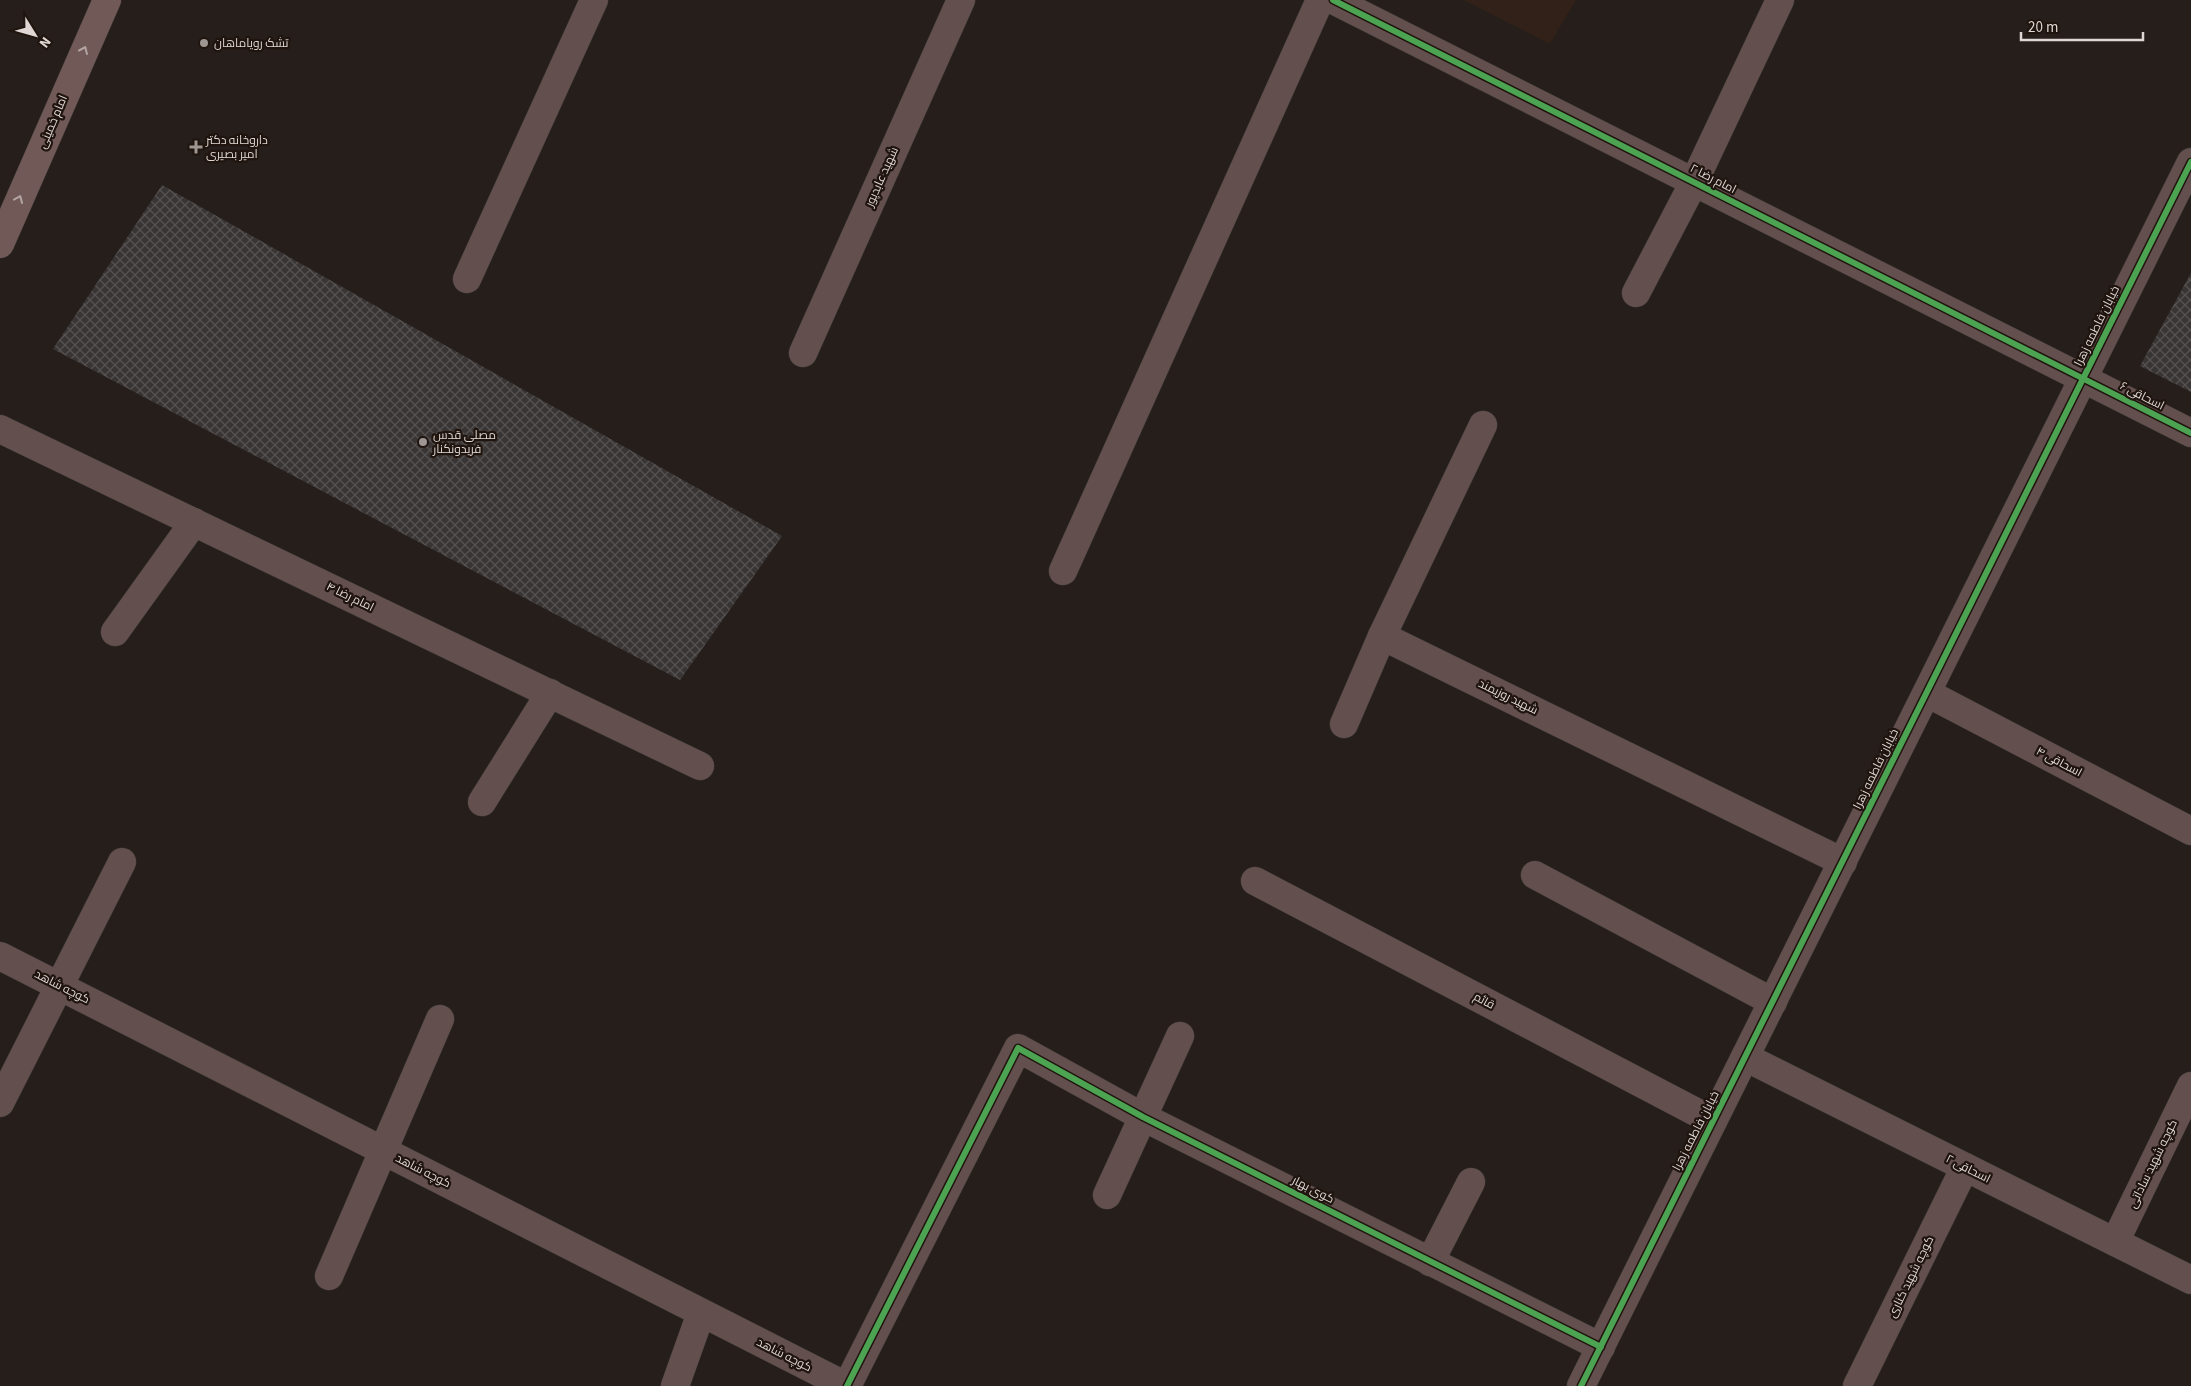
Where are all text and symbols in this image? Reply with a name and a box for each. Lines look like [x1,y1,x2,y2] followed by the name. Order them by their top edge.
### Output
[10,10,60,60] north arrow
[2021,10,2144,42] scale bar
[2028,17,2058,38] text: 20 m
[34,32,55,52] text: N
[214,35,289,52] place label: تشک رویاماهان
[198,37,210,49] marker: تشک رویاماهان
[78,46,89,55] one-way arrow
[34,93,72,151] street label: امام خمینی
[205,132,268,163] place label: داروخانه دکتر امیر بصیری
[190,141,202,153] marker: داروخانه دکتر امیر بصیری
[861,144,903,210] street label: شهید عابدپور
[1687,160,1739,198] street label: امام رضا ۲
[13,195,24,204] one-way arrow
[2070,283,2124,369] street label: خیابان فاطمه زهرا
[2117,378,2167,414] street label: اسحاقی ۶
[432,427,496,458] place label: مصلی قدس فریدونکنار
[417,436,429,448] marker: مصلی قدس فریدونکنار
[323,578,377,616] street label: امام رضا ۴
[1475,675,1541,719] street label: شهید روزیمند
[1849,726,1903,812] street label: خیابان فاطمه زهرا
[2033,743,2085,781] street label: اسحاقی ۴
[31,966,93,1008] street label: کوچه شاهد
[1470,988,1498,1014] street label: قائم
[1669,1088,1723,1174] street label: خیابان فاطمه زهرا
[2124,1117,2182,1211] street label: کوچه شهید ساداتی
[392,1150,454,1192] street label: کوچه شاهد
[1943,1150,1993,1188] street label: اسحاقی ۲
[1288,1172,1337,1208] street label: کوی بهار
[1884,1233,1938,1321] street label: کوچه شهید کناری
[753,1334,815,1376] street label: کوچه شاهد

